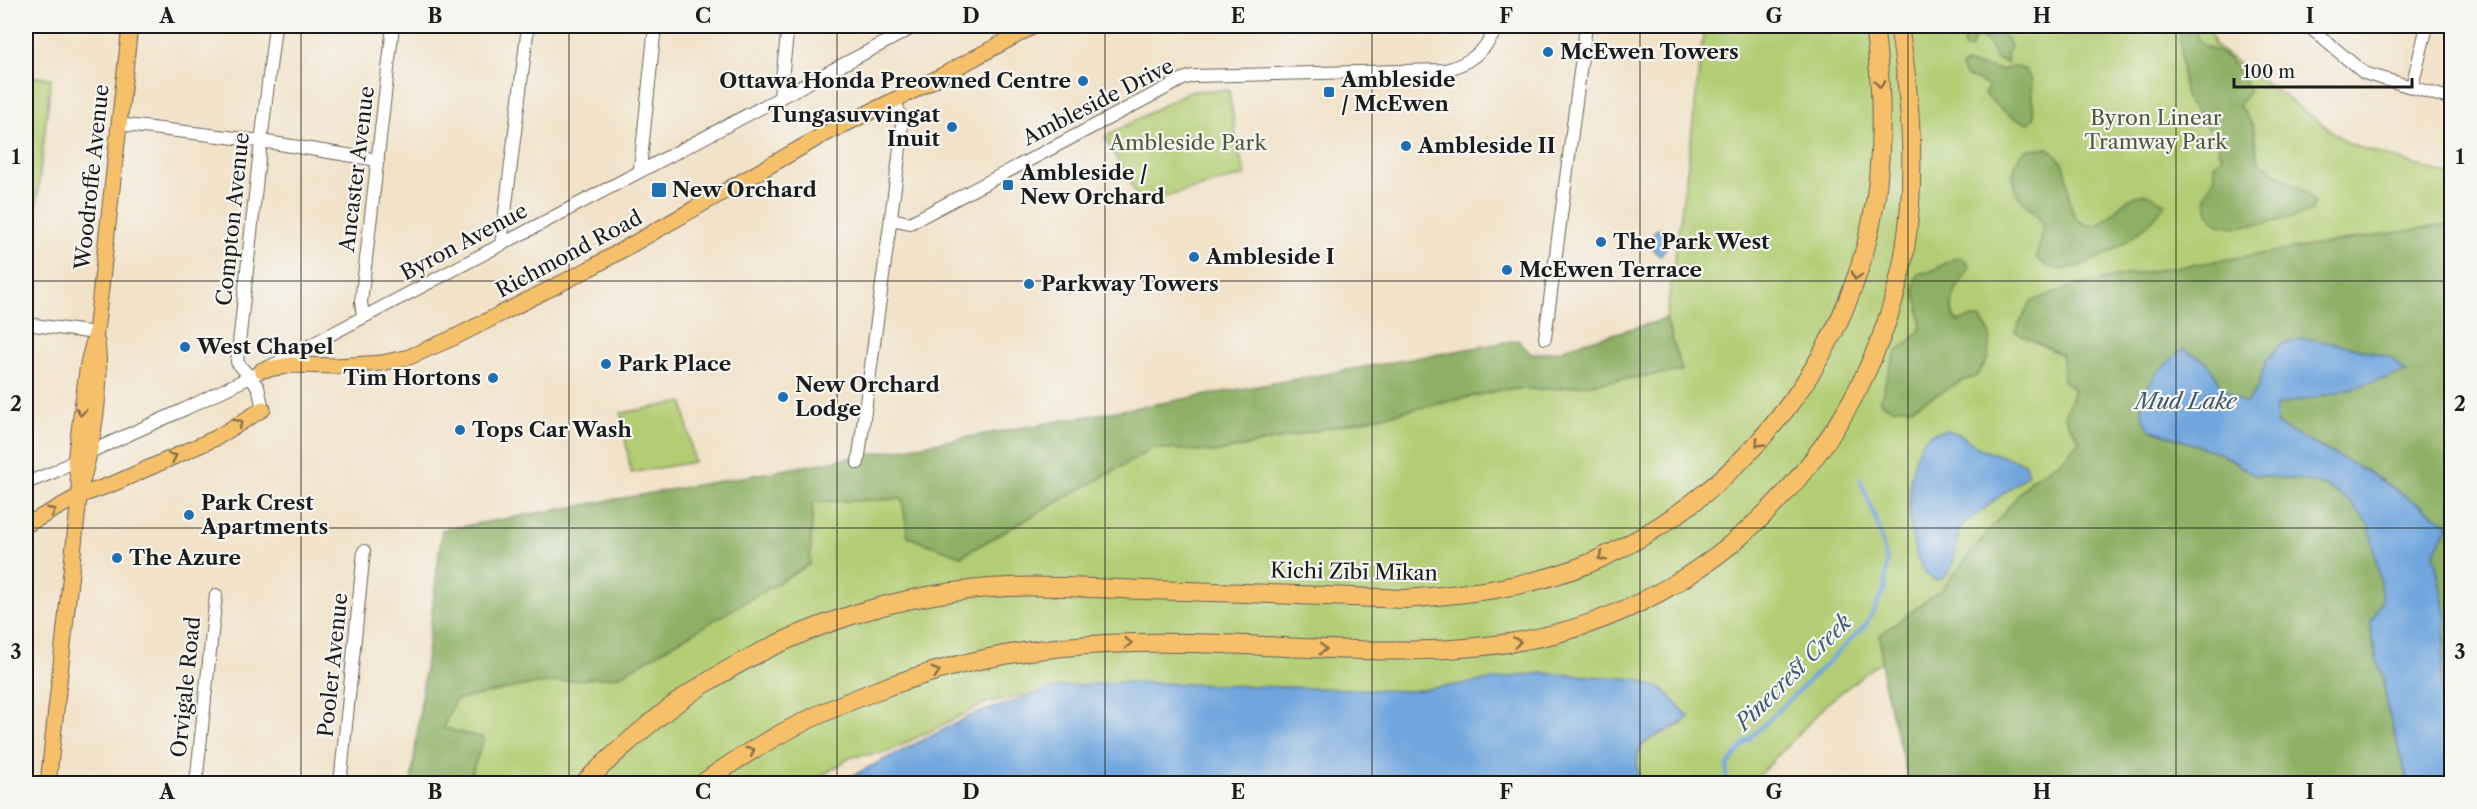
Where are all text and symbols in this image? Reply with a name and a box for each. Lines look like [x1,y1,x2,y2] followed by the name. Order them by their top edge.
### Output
[158,4,175,28] text: A
[428,4,443,28] text: B
[695,4,711,28] text: C
[962,4,980,28] text: D
[1231,4,1245,28] text: E
[1499,4,1513,28] text: F
[1766,4,1783,28] text: G
[2033,4,2051,28] text: H
[2306,4,2314,28] text: I
[1560,39,1739,64] place label: McEwen Towers
[1541,45,1555,59] marker: McEwen Towers
[2234,51,2412,89] scale bar
[1017,53,1177,151] street label: Ambleside Drive
[2243,61,2295,83] text: 100 m
[1340,67,1456,116] place label: Ambleside / McEwen
[719,68,1071,93] place label: Ottawa Honda Preowned Centre
[1076,74,1090,88] marker: Ottawa Honda Preowned Centre
[1873,79,1886,88] one-way arrow
[69,83,114,272] street label: Woodroffe Avenue
[334,85,379,254] street label: Ancaster Avenue
[1322,85,1336,99] marker: Ambleside / McEwen
[768,102,941,151] place label: Tungasuvvingat Inuit
[2085,105,2228,154] park label: Byron Linear Tramway Park
[945,120,959,134] marker: Tungasuvvingat Inuit
[1108,130,1267,155] park label: Ambleside Park
[211,131,254,307] street label: Compton Avenue
[1417,133,1556,158] place label: Ambleside II
[1399,139,1413,153] marker: Ambleside II
[12,145,21,169] text: 1
[2456,145,2465,169] text: 1
[1019,160,1165,209] place label: Ambleside / New Orchard
[672,177,817,202] place label: New Orchard
[1001,178,1015,192] marker: Ambleside / New Orchard
[650,181,668,199] marker: New Orchard
[396,198,531,285] street label: Byron Avenue
[491,204,646,303] street label: Richmond Road
[1613,229,1770,254] place label: The Park West
[1594,235,1608,249] marker: The Park West
[1205,244,1335,269] place label: Ambleside I
[1187,250,1201,264] marker: Ambleside I
[1519,257,1702,282] place label: McEwen Terrace
[1500,263,1514,277] marker: McEwen Terrace
[1851,270,1864,281] one-way arrow
[1041,271,1219,296] place label: Parkway Towers
[1022,277,1036,291] marker: Parkway Towers
[196,334,334,359] place label: West Chapel
[178,340,192,354] marker: West Chapel
[618,351,731,376] place label: Park Place
[599,357,613,371] marker: Park Place
[343,365,481,390] place label: Tim Hortons
[486,371,500,385] marker: Tim Hortons
[795,372,940,421] place label: New Orchard Lodge
[2132,388,2238,415] water label: Mud Lake
[776,390,790,404] marker: New Orchard Lodge
[10,392,22,416] text: 2
[2454,392,2466,416] text: 2
[76,408,88,417] one-way arrow
[472,417,633,442] place label: Tops Car Wash
[233,419,243,431] one-way arrow
[453,423,467,437] marker: Tops Car Wash
[1755,436,1766,447] one-way arrow
[166,452,177,464] one-way arrow
[200,490,328,539] place label: Park Crest Apartments
[46,507,57,518] one-way arrow
[182,508,196,522] marker: Park Crest Apartments
[129,545,241,570] place label: The Azure
[1598,550,1608,561] one-way arrow
[110,551,124,565] marker: The Azure
[1270,558,1438,585] street label: Kichi Zībī Mīkan
[312,592,353,738] street label: Pooler Avenue
[1728,608,1857,737] water label: Pinecrest Creek
[166,615,205,759] street label: Orvigale Road
[1512,636,1522,648] one-way arrow
[1123,637,1132,649] one-way arrow
[10,640,22,664] text: 3
[2454,640,2466,664] text: 3
[1318,643,1327,656] one-way arrow
[930,667,941,679] one-way arrow
[745,747,755,759] one-way arrow
[158,780,175,804] text: A
[428,780,443,804] text: B
[695,780,711,804] text: C
[962,780,980,804] text: D
[1231,780,1245,804] text: E
[1499,780,1513,804] text: F
[1766,780,1783,804] text: G
[2033,780,2051,804] text: H
[2306,780,2314,804] text: I

